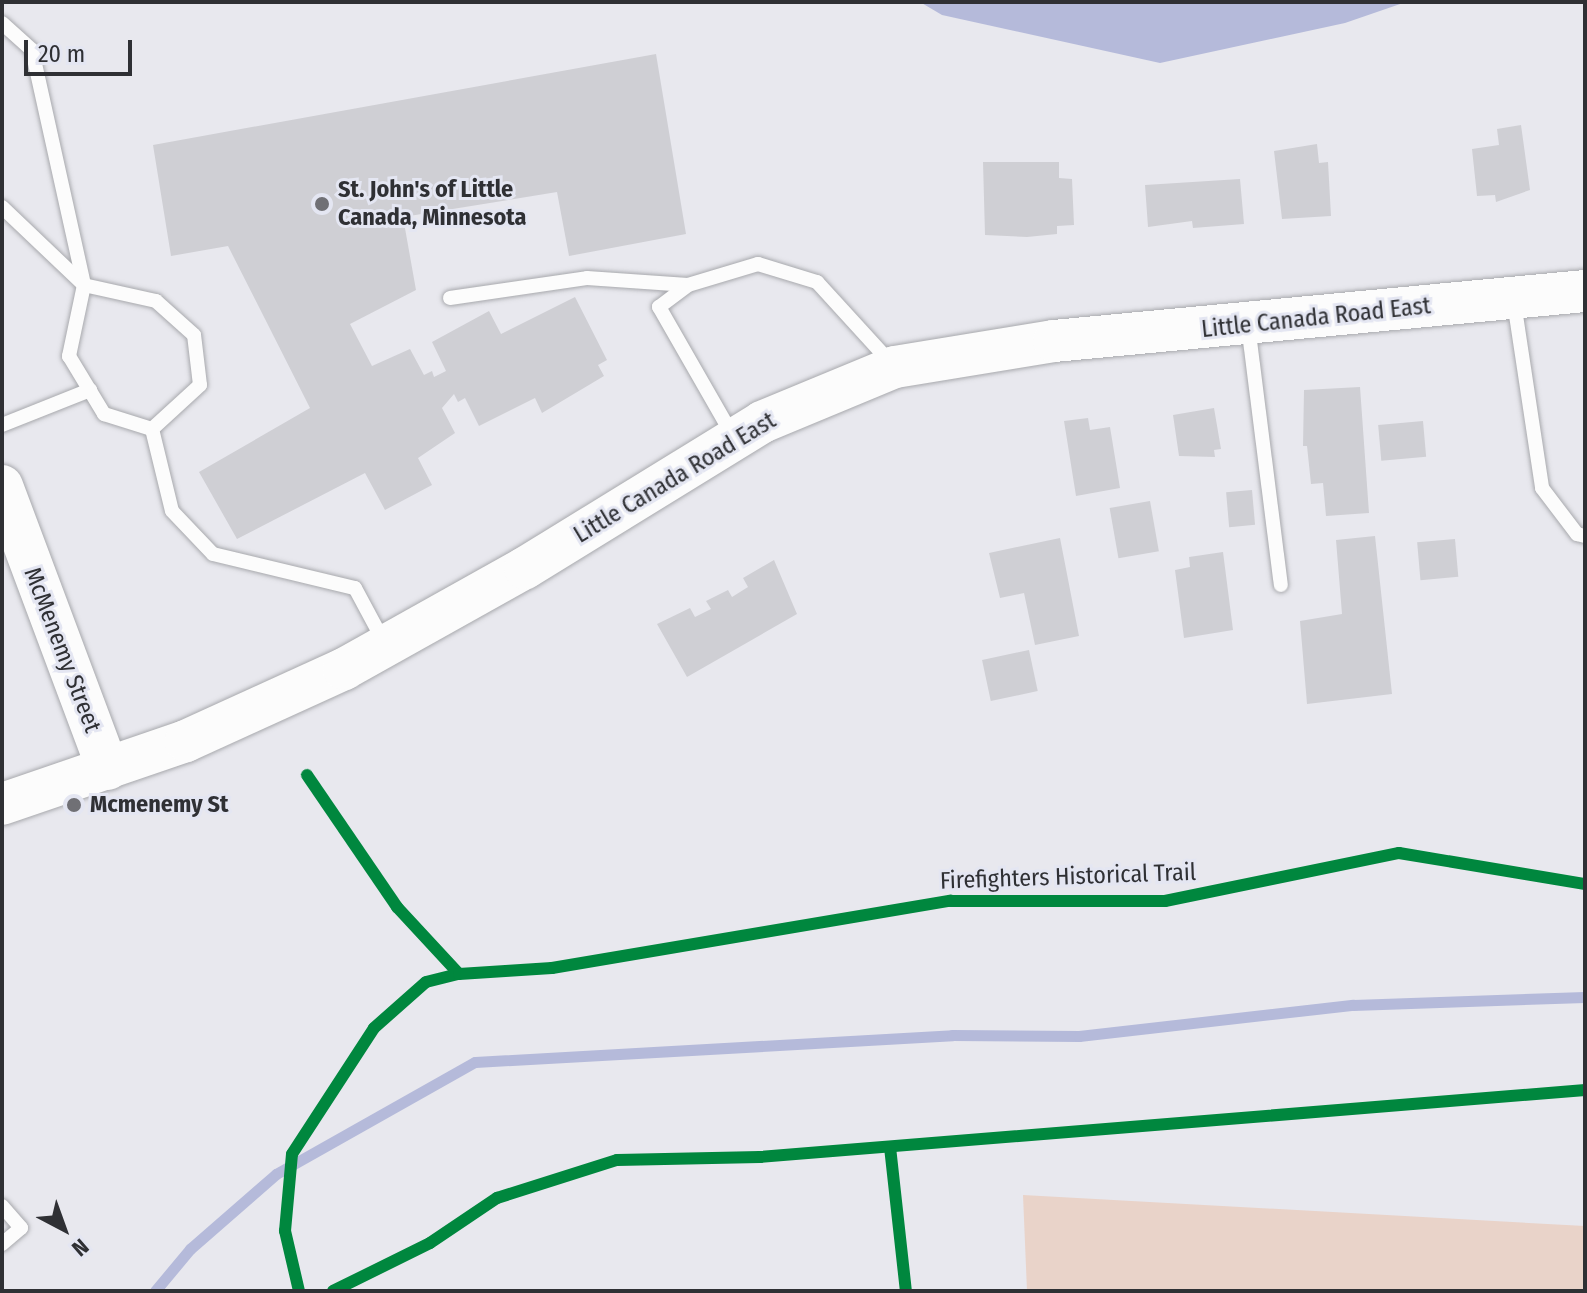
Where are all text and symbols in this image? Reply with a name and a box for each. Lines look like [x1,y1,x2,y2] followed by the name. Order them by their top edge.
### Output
[28,24,136,74] scale bar
[38,40,85,68] text: 20 m
[338,176,526,232] place label: St. John's of Little Canada, Minnesota
[313,195,331,213] marker: St. John's of Little Canada, Minnesota
[1200,292,1432,344] street label: Little Canada Road East
[569,406,781,550] street label: Little Canada Road East
[17,563,107,737] street label: McMenemy Street
[90,791,228,819] place label: Mcmenemy St
[65,796,83,814] marker: Mcmenemy St
[939,858,1197,896] street label: Firefighters Historical Trail
[24,1189,104,1269] north arrow
[66,1233,94,1262] text: N

